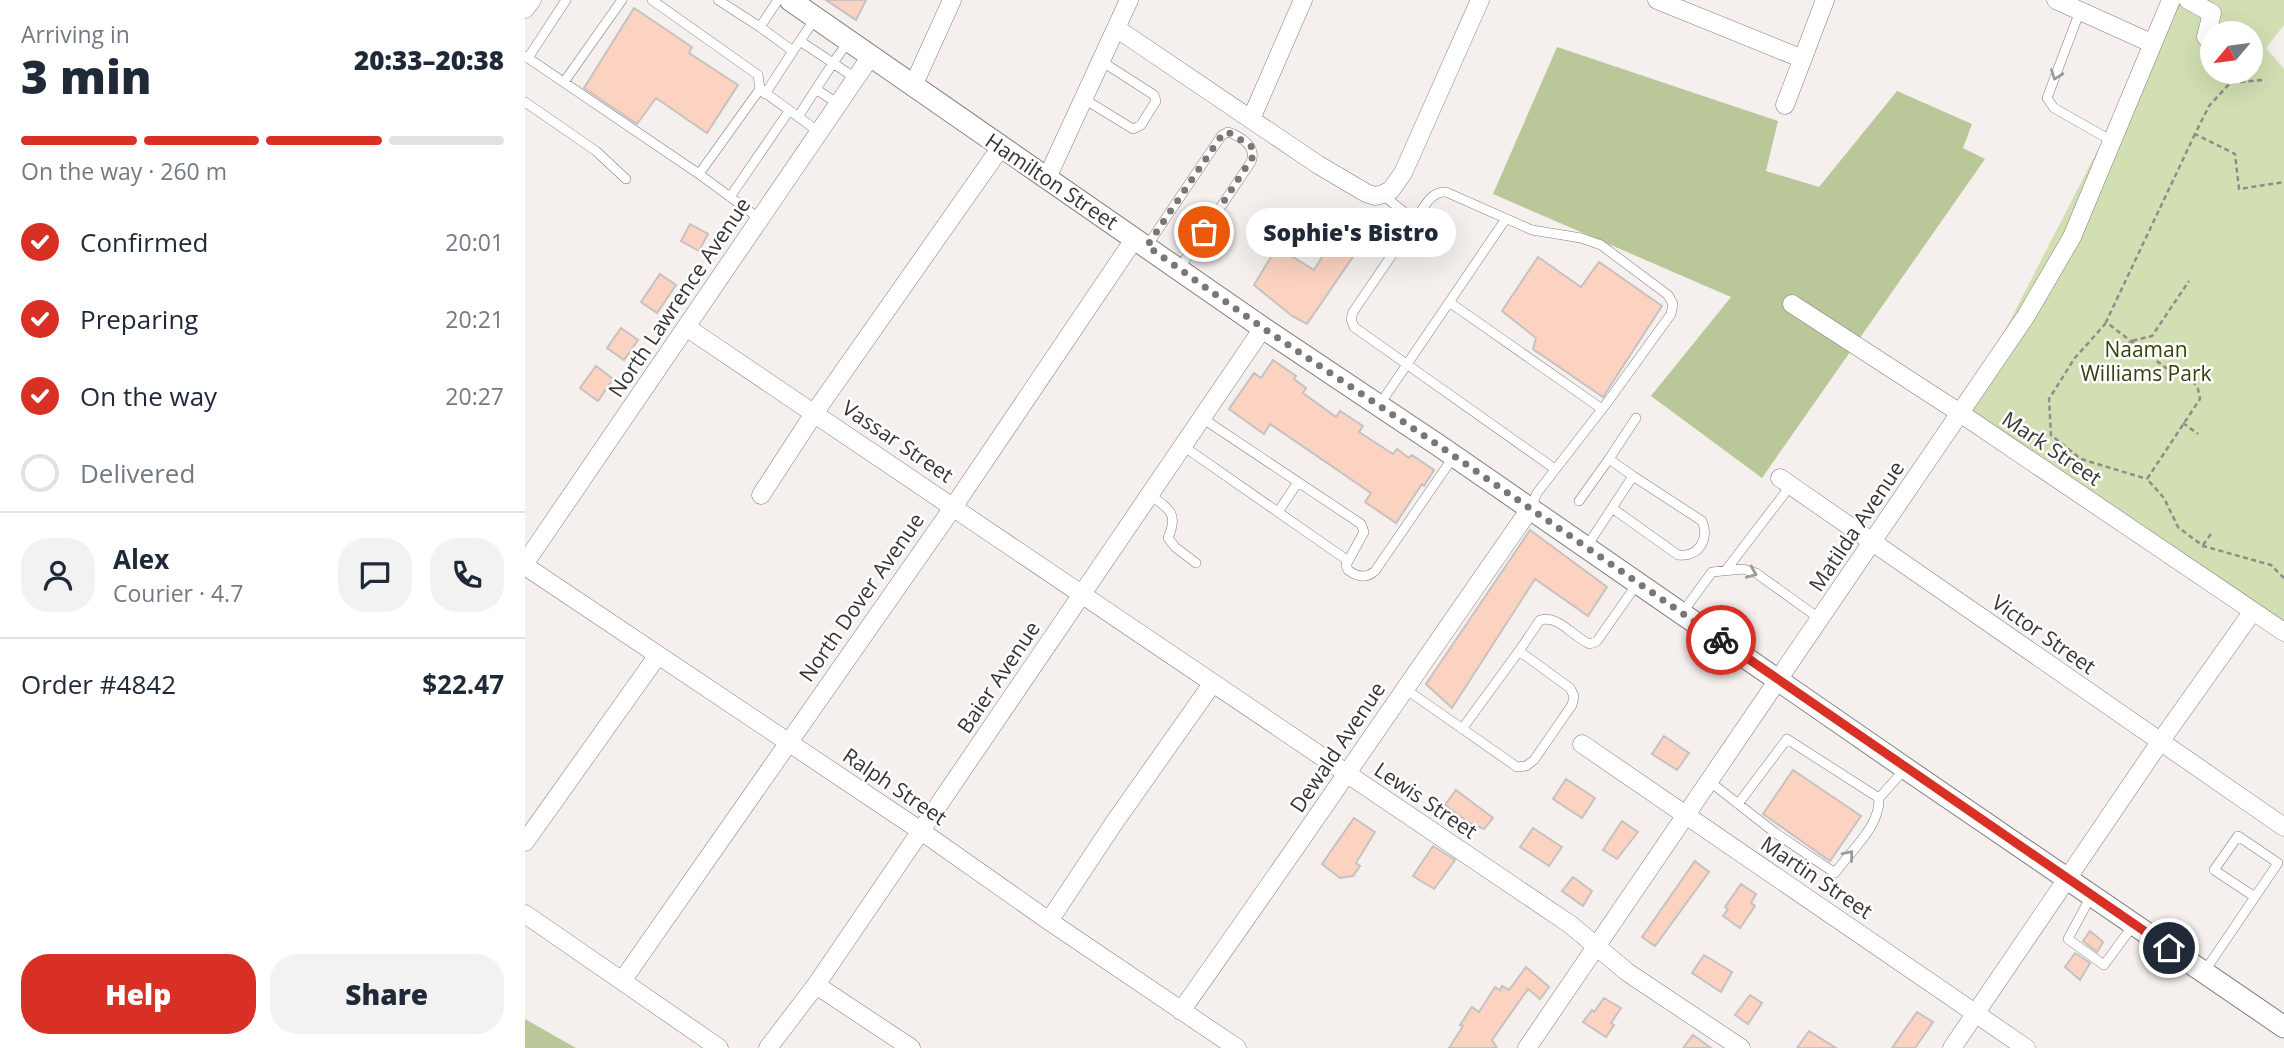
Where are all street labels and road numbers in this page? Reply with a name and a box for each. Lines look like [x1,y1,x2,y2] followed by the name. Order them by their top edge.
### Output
[980,126,1124,236] street label: Hamilton Street
[602,192,756,402] street label: North Lawrence Avenue
[837,393,959,489] street label: Vassar Street
[1997,404,2107,492] street label: Mark Street
[1802,455,1910,597] street label: Matilda Avenue
[792,507,930,687] street label: North Dover Avenue
[1987,588,2101,680] street label: Victor Street
[950,615,1046,739] street label: Baier Avenue
[1283,676,1391,818] street label: Dewald Avenue
[838,741,952,831] street label: Ralph Street
[1369,755,1483,845] street label: Lewis Street
[1756,829,1878,925] street label: Martin Street

